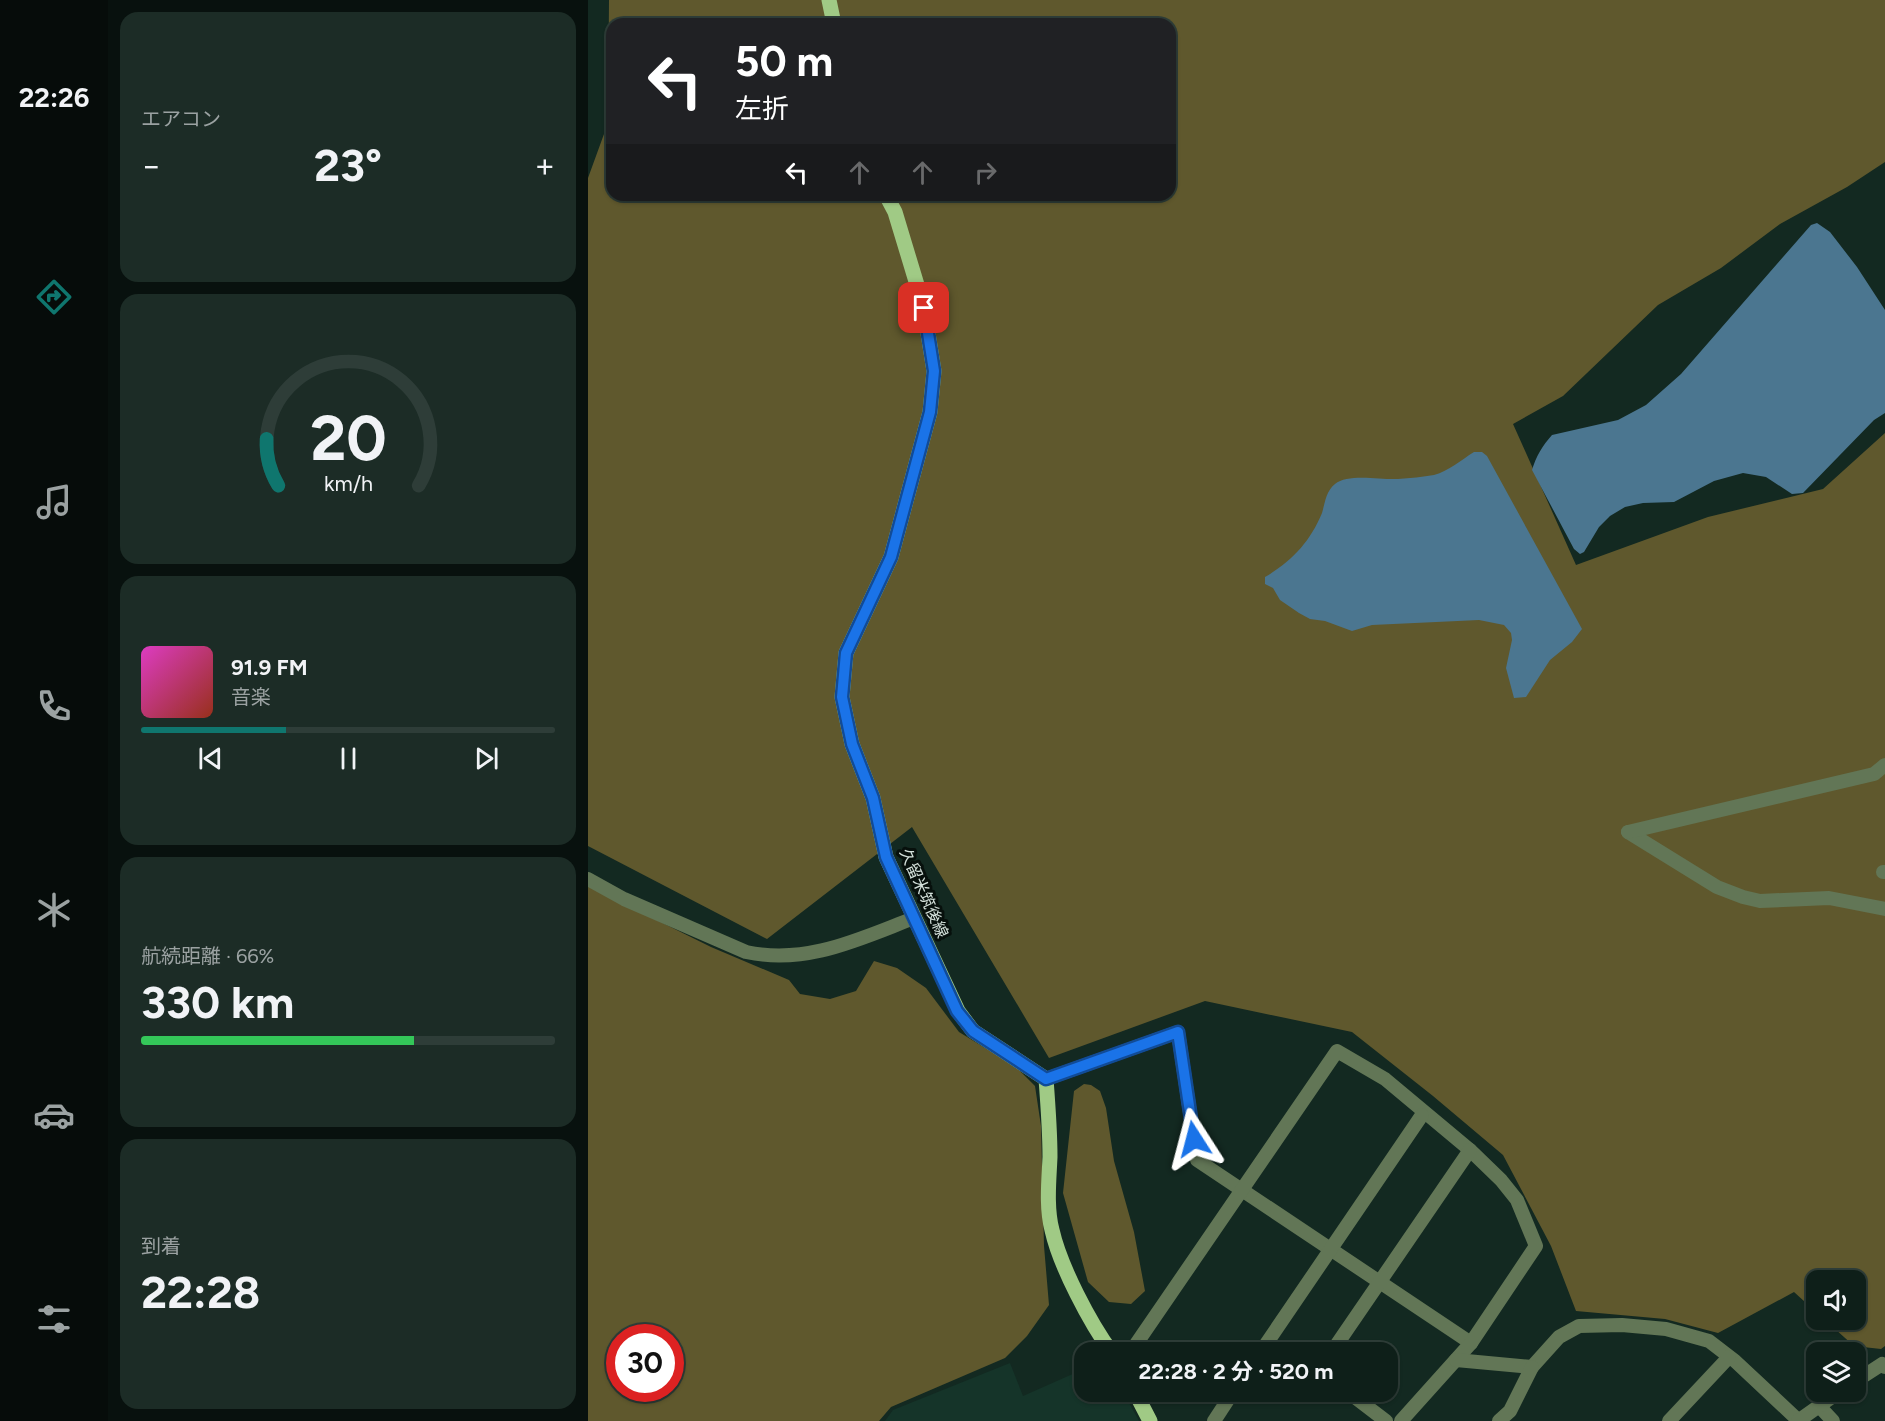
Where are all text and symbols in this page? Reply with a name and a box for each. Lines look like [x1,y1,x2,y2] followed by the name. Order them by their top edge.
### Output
[735,36,833,87] text: 50 m
[636,42,714,120] icon: left
[19,81,89,114] text: 22:26
[735,92,789,125] text: 左折
[141,107,221,131] text: エアコン
[314,138,382,192] text: 23°
[141,146,162,185] text: −
[534,146,555,185] text: +
[780,156,813,189] icon: left
[843,156,876,189] icon: ahead
[906,156,939,189] icon: ahead
[969,156,1002,189] icon: right
[33,276,75,318] icon: directions
[898,282,949,333] pin
[907,291,940,324] icon: arrive
[310,401,386,476] text: 20
[324,471,372,496] text: km/h
[33,481,75,523] icon: music
[231,654,308,681] text: 91.9 FM
[33,685,75,727] icon: phone
[231,685,271,709] text: 音楽
[194,742,227,775] icon: previous
[332,742,365,775] icon: pause
[470,742,503,775] icon: next
[896,845,952,941] street label: 久留米筑後線
[33,889,75,931] icon: climate
[141,944,274,968] text: 航続距離 · 66%
[141,975,294,1029] text: 330 km
[33,1094,75,1136] icon: car
[1162,1107,1226,1171] position arrow
[141,1234,181,1258] text: 到着
[141,1265,260,1319] text: 22:28
[1806,1270,1866,1402] map controls
[1806,1270,1866,1330] button: sound
[33,1298,75,1340] icon: filters
[606,1324,684,1402] speed limit sign: 30
[1806,1342,1866,1402] button: layers
[1139,1358,1333,1385] text: 22:28 · 2 分 · 520 m

